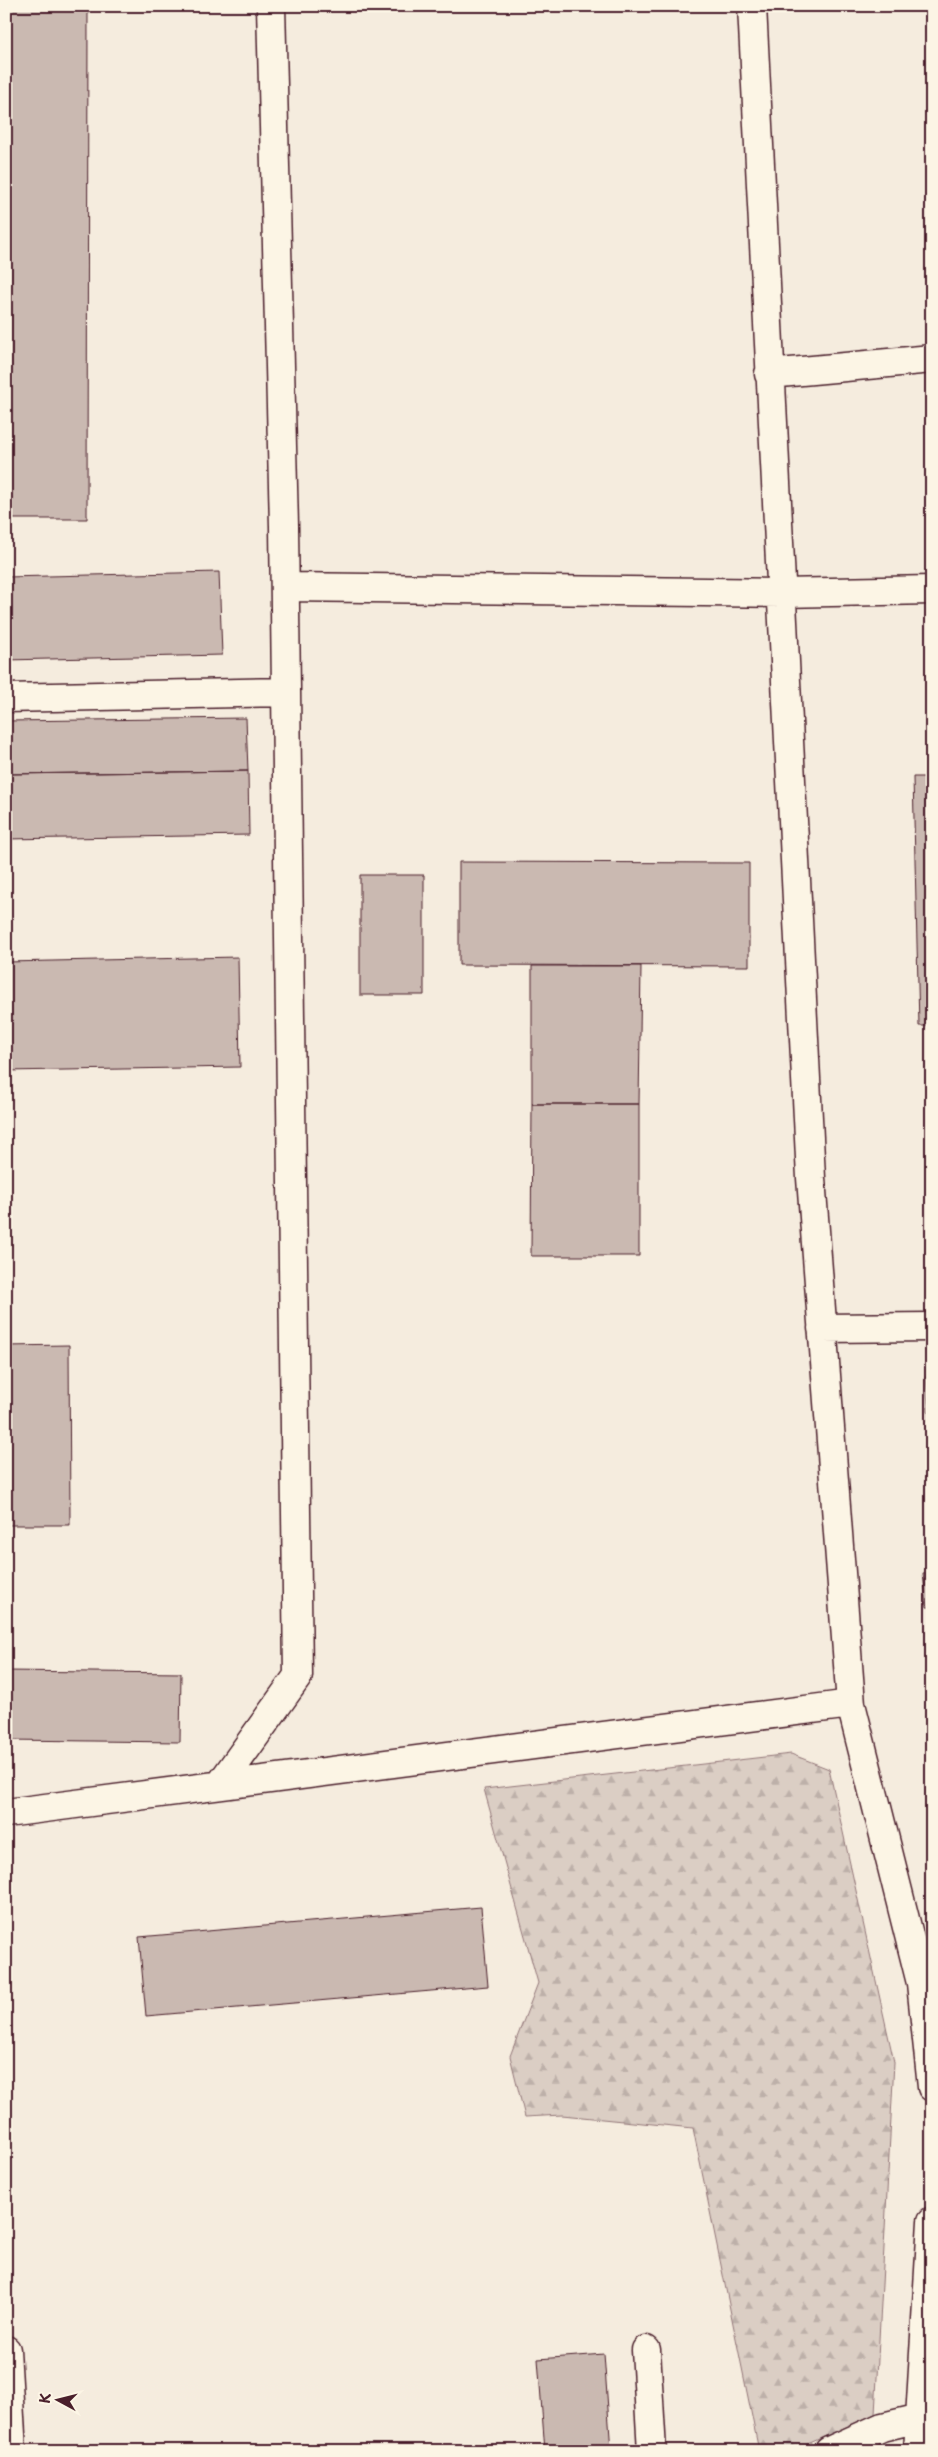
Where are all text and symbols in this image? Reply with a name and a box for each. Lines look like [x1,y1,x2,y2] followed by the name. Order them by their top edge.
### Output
[32,2374,82,2424] north arrow
[34,2392,56,2405] text: K

